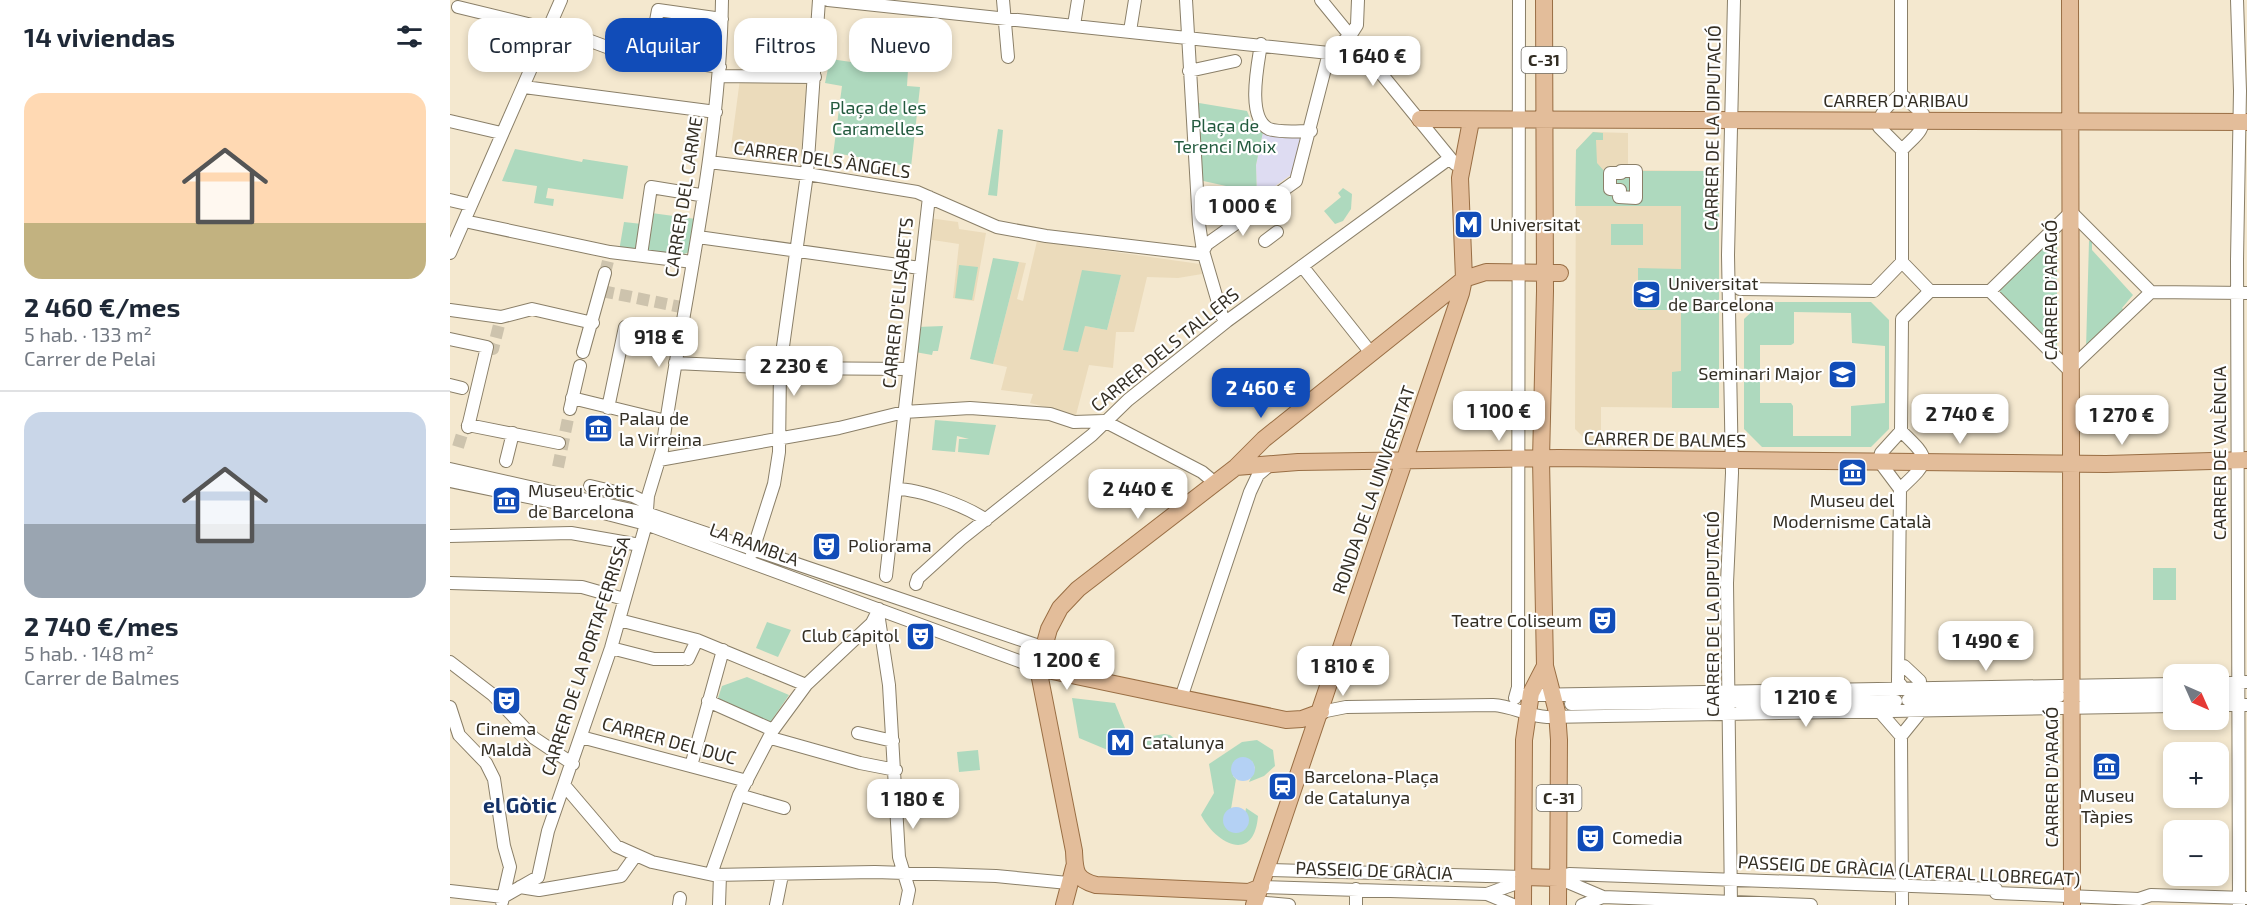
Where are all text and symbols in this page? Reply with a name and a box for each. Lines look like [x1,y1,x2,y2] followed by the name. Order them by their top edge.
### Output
[468,18,593,72] chip: Comprar
[605,18,722,72] chip: Alquilar
[734,18,837,72] chip: Filtros
[849,18,952,72] chip: Nuevo
[393,20,426,53] icon: filters
[24,21,175,52] text: 14 viviendas
[1699,25,1725,231] street label: CARRER DE LA DIPUTACIÓ
[1318,36,1428,87] pin: 1 640 €
[1339,43,1407,67] text: 1 640 €
[1522,47,1566,73] road number: C-31
[1823,89,1969,111] street label: CARRER D'ARIBAU
[830,96,926,139] park label: Plaça de les Caramelles
[1174,114,1277,157] park label: Plaça de Terenci Moix
[659,115,707,279] street label: CARRER DEL CARME
[171,132,279,240] icon: home
[732,136,912,182] street label: CARRER DELS ÀNGELS
[1188,186,1298,237] pin: 1 000 €
[1209,193,1277,217] text: 1 000 €
[1453,209,1485,241] metro station icon: Universitat
[1490,213,1581,235] place label: Universitat
[877,216,917,389] street label: CARRER D'ELISABETS
[2039,220,2061,360] street label: CARRER D'ARAGÓ
[1668,272,1774,315] place label: Universitat de Barcelona
[1631,278,1663,310] school or university icon: Universitat de Barcelona
[1086,283,1243,416] street label: CARRER DELS TALLERS
[24,291,180,322] text: 2 460 €/mes
[617,317,701,368] pin: 918 €
[24,322,152,346] text: 5 hab. · 133 m²
[634,324,684,348] text: 918 €
[24,346,156,370] text: Carrer de Pelai
[739,346,849,397] pin: 2 230 €
[760,353,828,377] text: 2 230 €
[1827,358,1859,390] school or university icon: Seminari Major
[1698,362,1822,384] place label: Seminari Major
[2208,365,2230,540] street label: CARRER DE VALÈNCIA
[1206,368,1316,419] pin: 2 460 €
[1226,375,1296,399] text: 2 460 €
[1327,382,1419,597] street label: RONDA DE LA UNIVERSITAT
[1444,391,1554,442] pin: 1 100 €
[1905,394,2015,445] pin: 2 740 €
[2067,395,2177,446] pin: 1 270 €
[1467,398,1531,422] text: 1 100 €
[1925,401,1995,425] text: 2 740 €
[2090,402,2154,426] text: 1 270 €
[619,407,702,450] place label: Palau de la Virreina
[582,413,614,445] museum icon: Palau de la Virreina
[1584,427,1746,451] street label: CARRER DE BALMES
[171,451,279,559] icon: home
[1836,456,1868,488] museum icon: Museu del Modernisme Català
[1083,469,1193,520] pin: 2 440 €
[1102,476,1174,500] text: 2 440 €
[528,479,635,522] place label: Museu Eròtic de Barcelona
[491,485,523,517] museum icon: Museu Eròtic de Barcelona
[1773,489,1931,532] place label: Museu del Modernisme Català
[1701,511,1723,717] street label: CARRER DE LA DIPUTACIÓ
[707,518,803,571] street label: LA RAMBLA
[811,530,843,562] theatre icon: Poliorama
[536,532,635,779] street label: CARRER DE LA PORTAFERRISSA
[848,534,932,556] place label: Poliorama
[1587,605,1619,637] theatre icon: Teatre Coliseum
[1451,609,1582,631] place label: Teatre Coliseum
[24,610,179,641] text: 2 740 €/mes
[904,620,936,652] theatre icon: Club Capitol
[1931,621,2041,672] pin: 1 490 €
[801,624,900,646] place label: Club Capitol
[1952,628,2020,652] text: 1 490 €
[1012,640,1122,691] pin: 1 200 €
[24,641,154,665] text: 5 hab. · 148 m²
[1288,646,1398,697] pin: 1 810 €
[1034,647,1100,671] text: 1 200 €
[1311,653,1375,677] text: 1 810 €
[2163,664,2229,730] north arrow
[2163,664,2229,886] map controls
[24,665,179,689] text: Carrer de Balmes
[1751,677,1861,728] pin: 1 210 €
[490,684,522,716] theatre icon: Cinema Maldà
[1775,684,1838,708] text: 1 210 €
[2040,707,2062,847] street label: CARRER D'ARAGÓ
[600,712,739,769] street label: CARRER DEL DUC
[476,717,536,760] place label: Cinema Maldà
[1105,727,1137,759] metro station icon: Catalunya
[1142,731,1224,753] place label: Catalunya
[2163,742,2229,808] button: +
[2091,751,2123,783] museum icon: Museu Tàpies
[1304,765,1439,808] place label: Barcelona-Plaça de Catalunya
[1267,771,1299,803] station icon: Barcelona-Plaça de Catalunya
[858,779,968,830] pin: 1 180 €
[2079,784,2135,827] place label: Museu Tàpies
[1536,785,1582,811] road number: C-31
[881,786,945,810] text: 1 180 €
[483,792,557,817] district label: el Gòtic
[2163,820,2229,886] button: −
[1575,822,1607,854] theatre icon: Comedia
[1612,826,1683,848] place label: Comedia
[1737,850,2081,890] street label: PASSEIG DE GRÀCIA (LATERAL LLOBREGAT)
[1295,856,1454,884] street label: PASSEIG DE GRÀCIA

